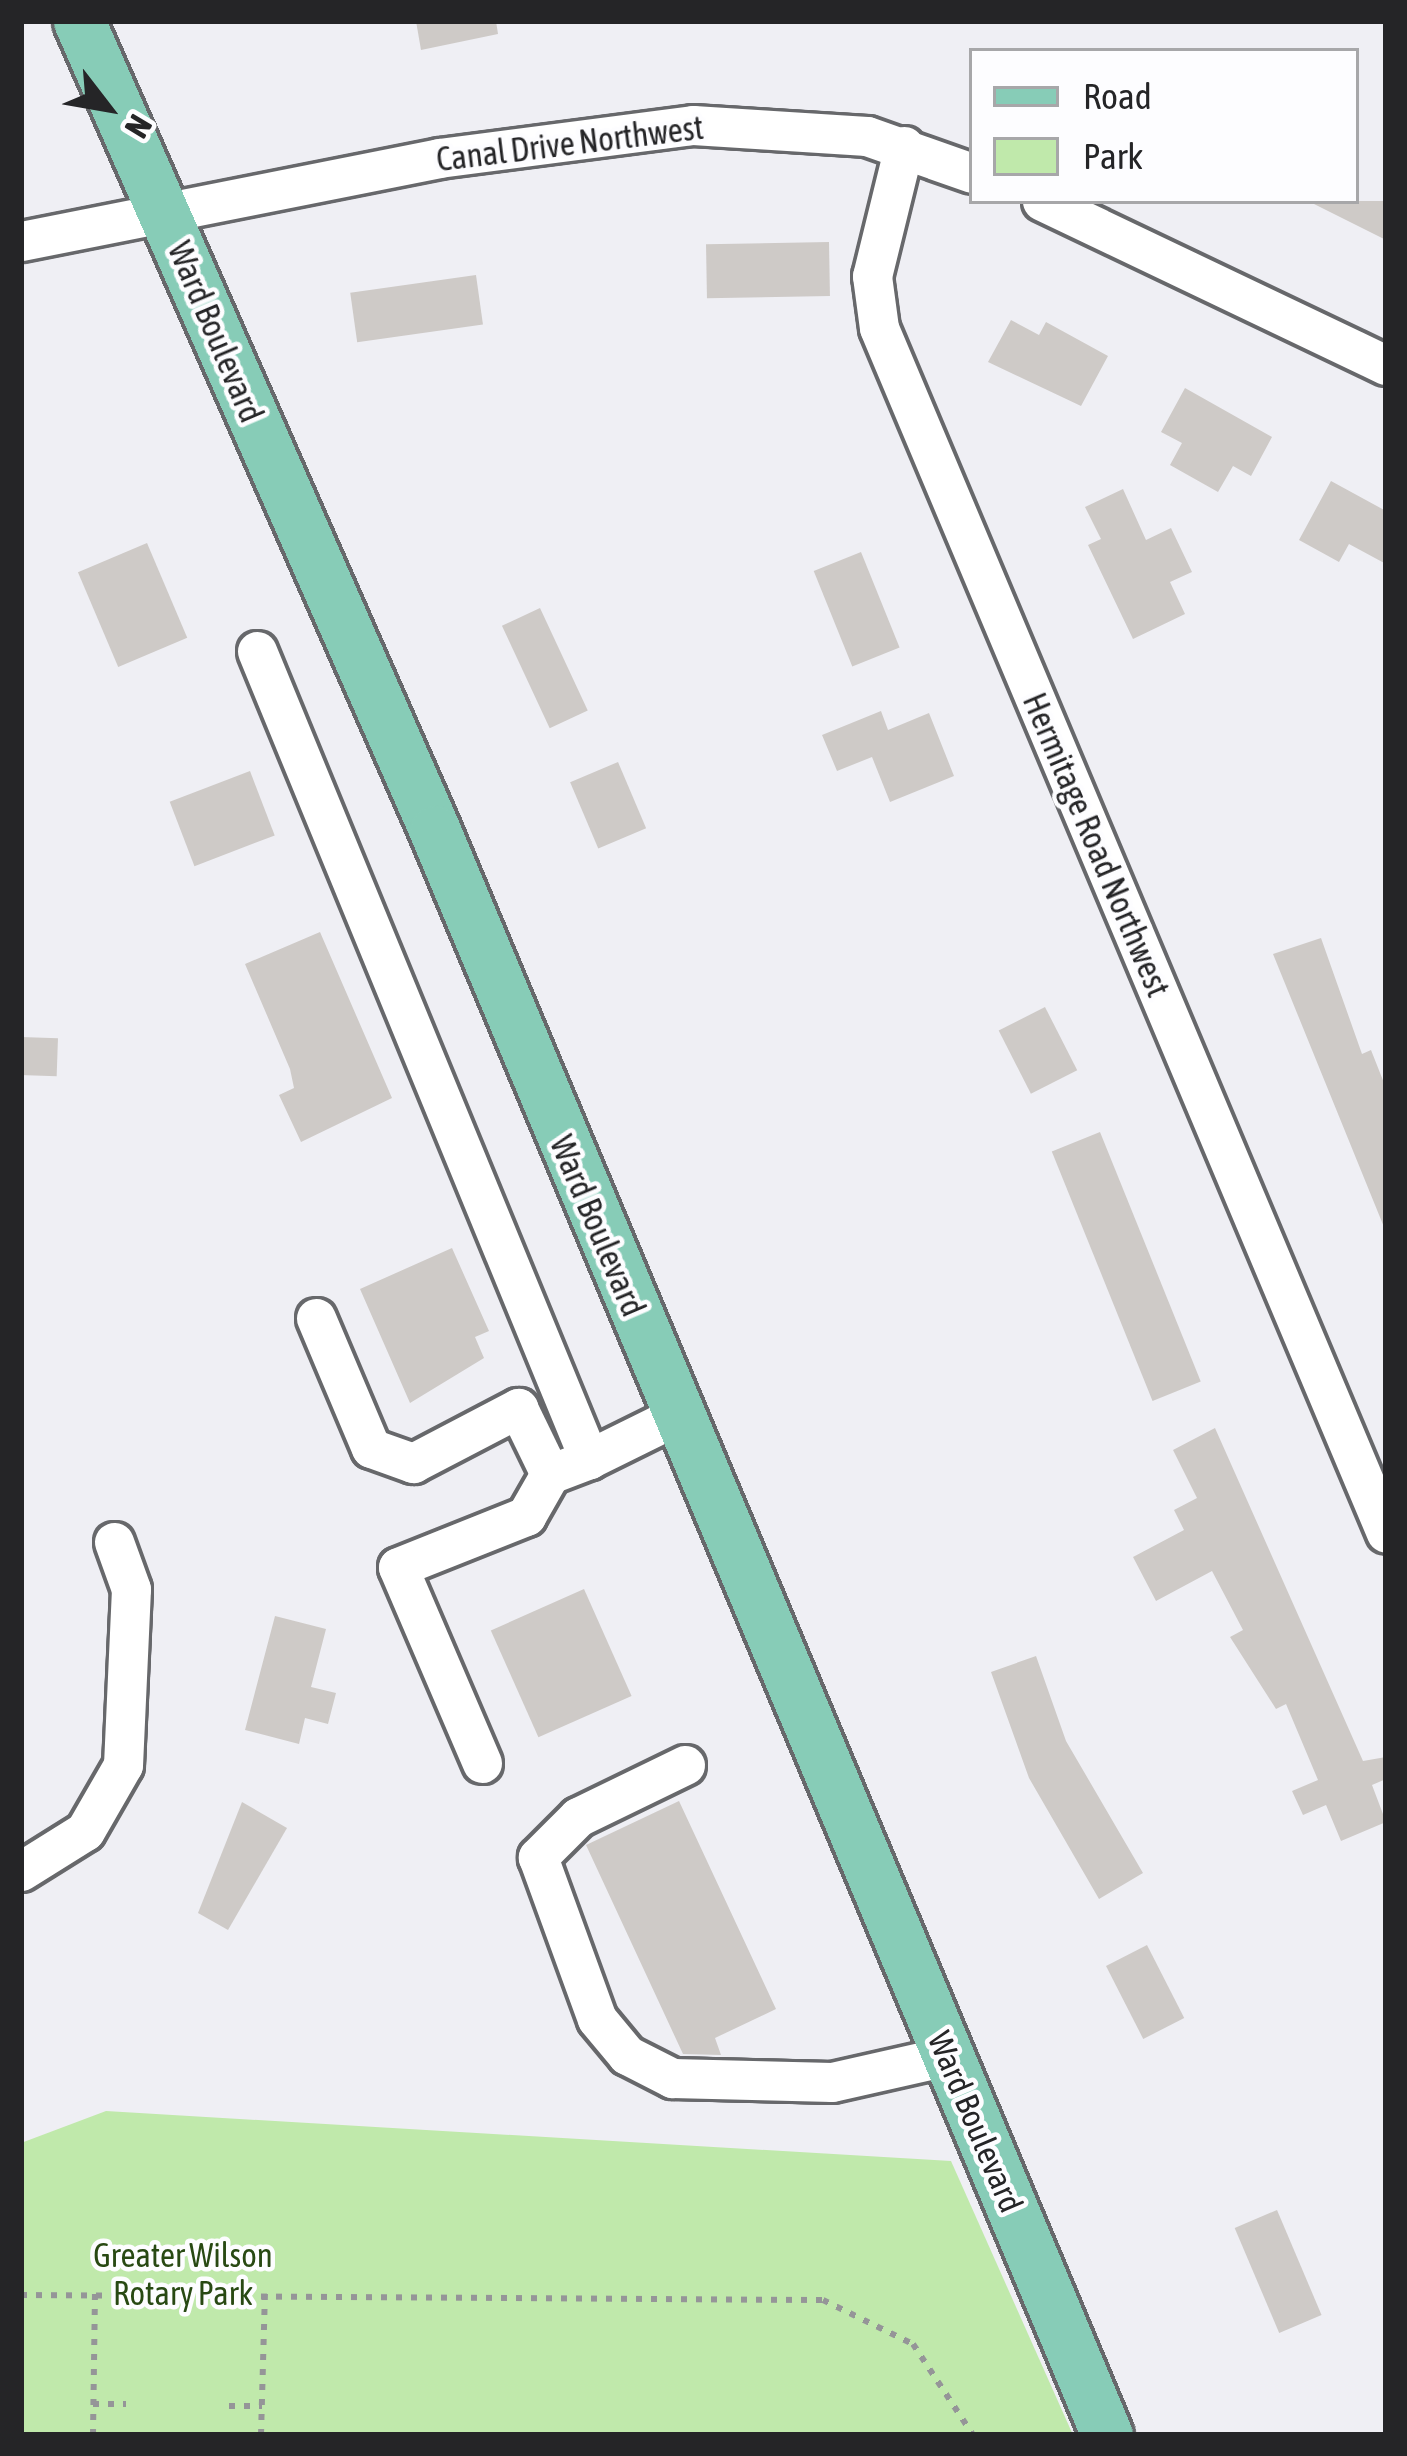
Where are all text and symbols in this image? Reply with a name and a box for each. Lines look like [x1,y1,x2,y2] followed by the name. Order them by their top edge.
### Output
[48,48,168,168] north arrow
[969,48,1359,204] legend
[1083,75,1152,117] text: Road
[118,108,160,145] text: N
[434,108,706,180] street label: Canal Drive Northwest
[1083,135,1143,177] text: Park
[159,236,271,428] street label: Ward Boulevard
[1014,687,1178,1003] street label: Hermitage Road Northwest
[541,1130,653,1322] street label: Ward Boulevard
[919,2026,1031,2218] street label: Ward Boulevard
[93,2236,273,2314] park label: Greater Wilson Rotary Park

